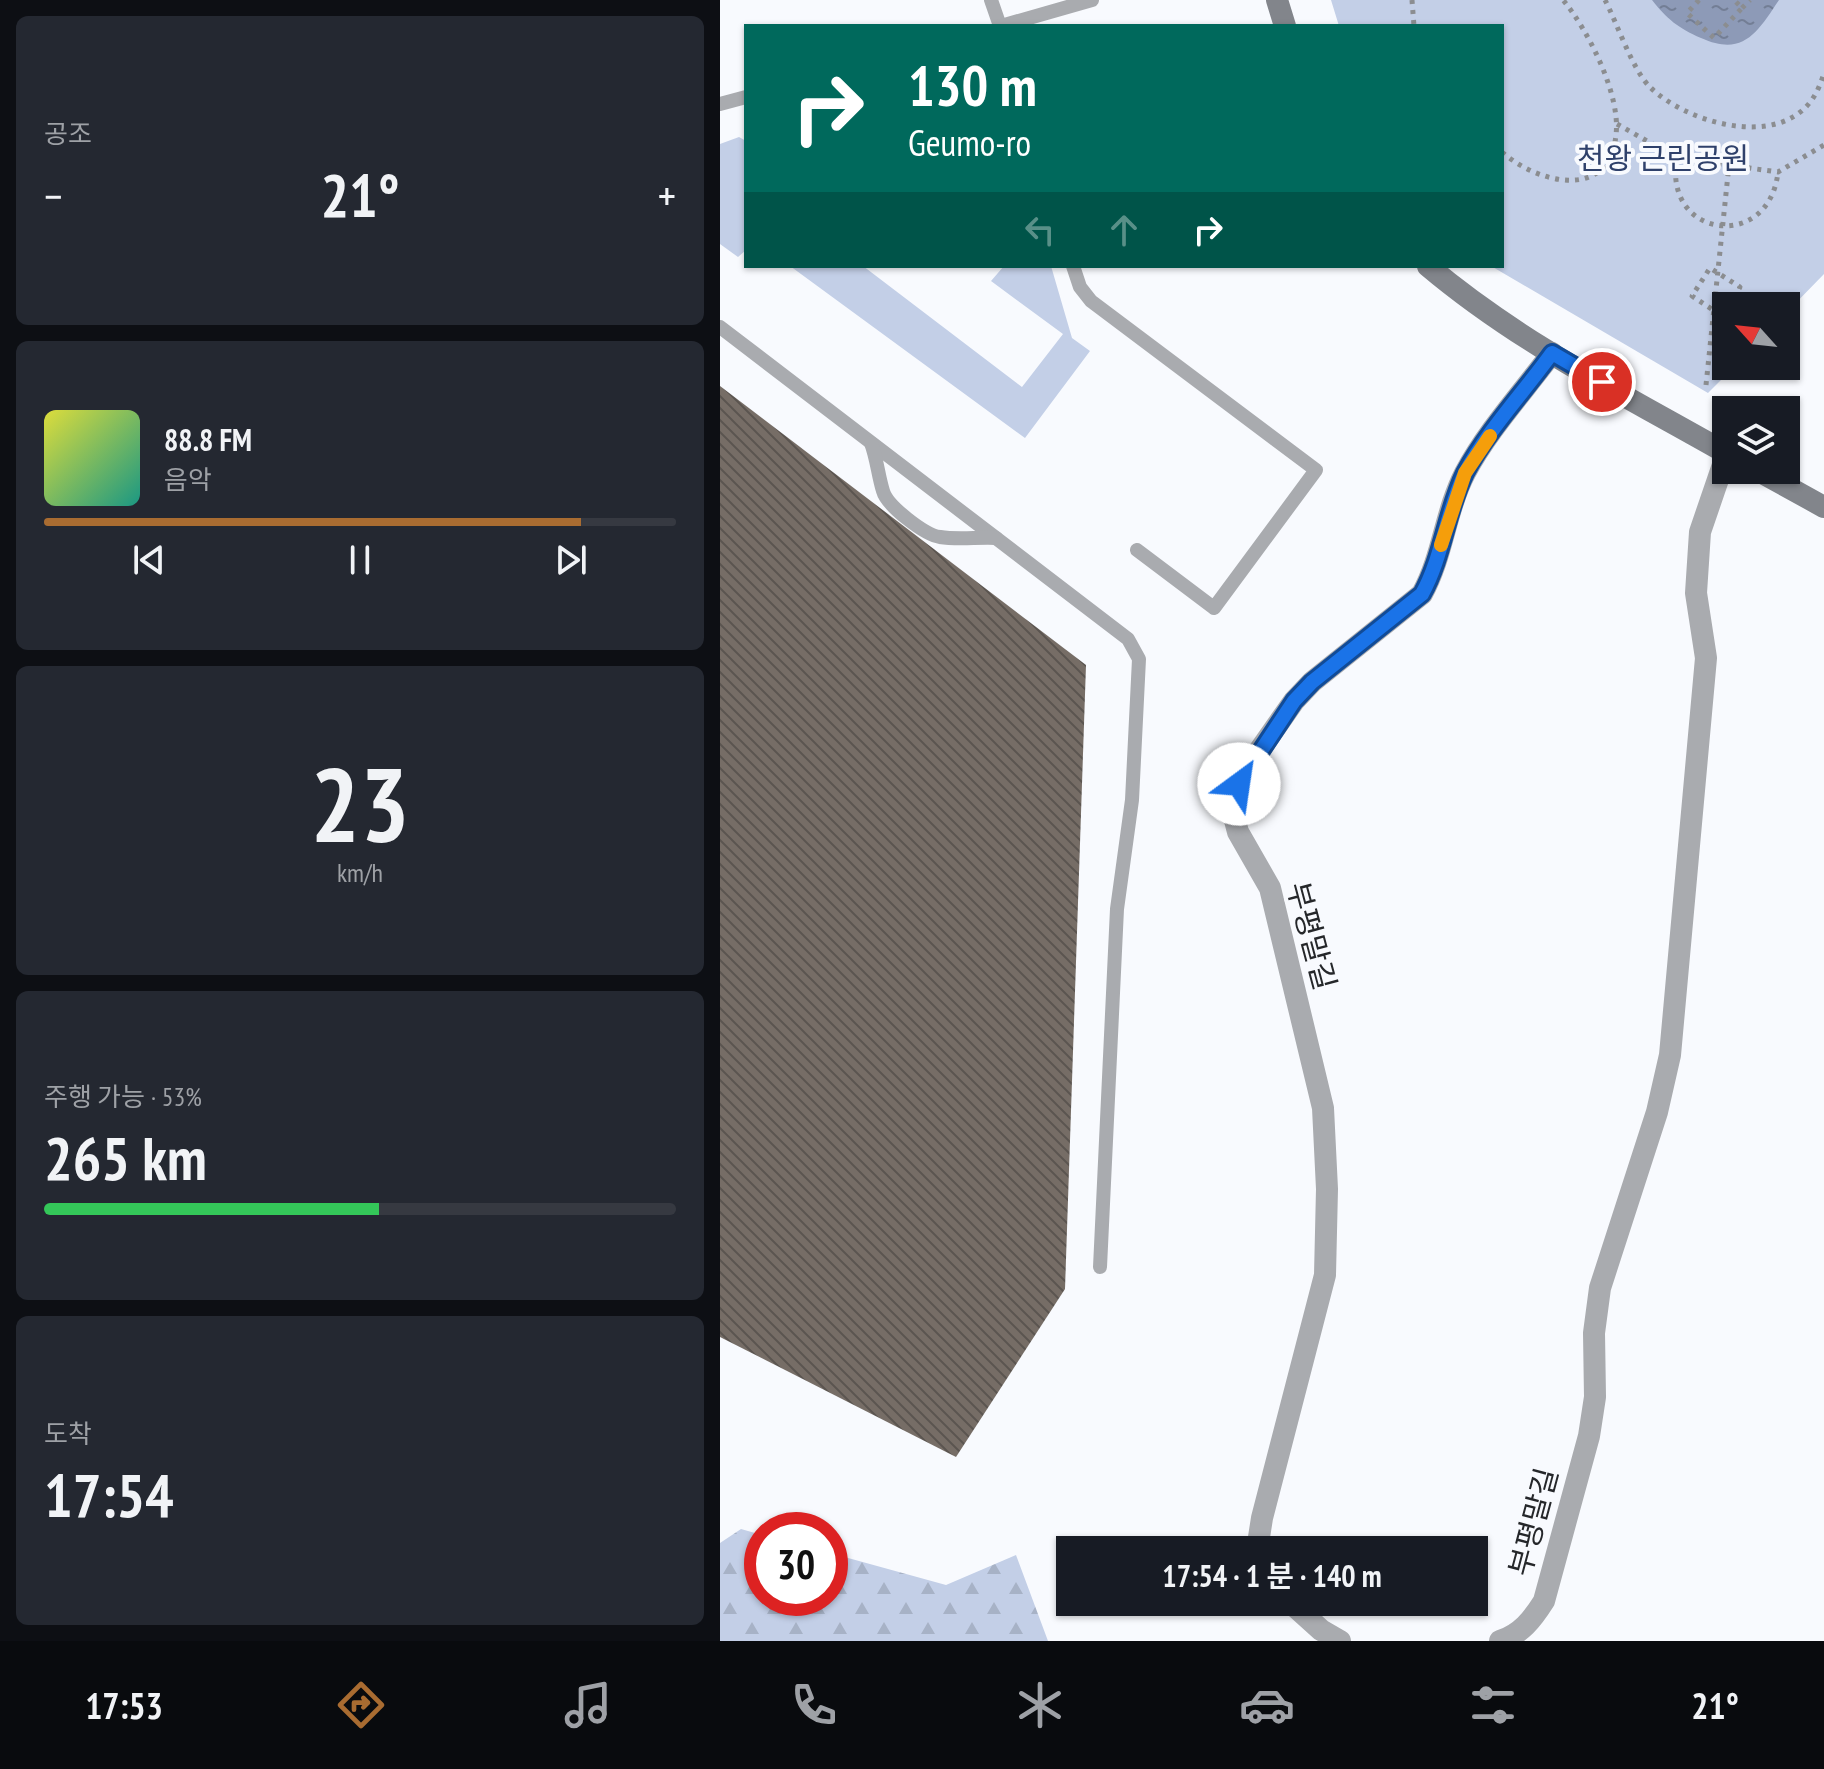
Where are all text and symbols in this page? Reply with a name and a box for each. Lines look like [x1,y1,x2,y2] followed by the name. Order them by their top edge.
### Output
[908,49,1037,121] text: 130 m
[776,56,880,160] icon: right
[44,117,92,150] text: 공조
[908,119,1031,166] text: Geumo-ro
[1577,138,1749,177] park label: 천왕 근린공원
[320,156,400,234] text: 21°
[44,167,62,224] text: −
[658,167,676,224] text: +
[1018,208,1062,252] icon: left
[1102,208,1146,252] icon: ahead
[1186,208,1230,252] icon: right
[1712,292,1800,380] north arrow
[1712,292,1800,484] map controls
[1568,348,1636,416] pin
[1580,360,1624,404] icon: arrive
[1712,396,1800,484] button: layers
[164,420,252,459] text: 88.8 FM
[164,463,212,496] text: 음악
[127,538,171,582] icon: previous
[338,538,382,582] icon: pause
[549,538,593,582] icon: next
[310,736,410,871] text: 23
[1197,742,1281,826] position arrow
[337,856,383,889] text: km/h
[1279,877,1346,994] street label: 부평말길
[44,1080,202,1113] text: 주행 가능 · 53%
[44,1119,207,1197] text: 265 km
[44,1417,92,1450] text: 도착
[44,1456,174,1534] text: 17:54
[1499,1463,1566,1580] street label: 부평말길
[744,1512,848,1616] speed limit sign: 30
[1162,1556,1382,1595] text: 17:54 · 1 분 · 140 m
[333,1677,389,1733] icon: directions
[560,1677,616,1733] icon: music
[786,1677,842,1733] icon: phone
[1012,1677,1068,1733] icon: climate
[1239,1677,1295,1733] icon: car
[1465,1677,1521,1733] icon: filters
[85,1682,163,1729] text: 17:53
[1691,1682,1739,1729] text: 21°

